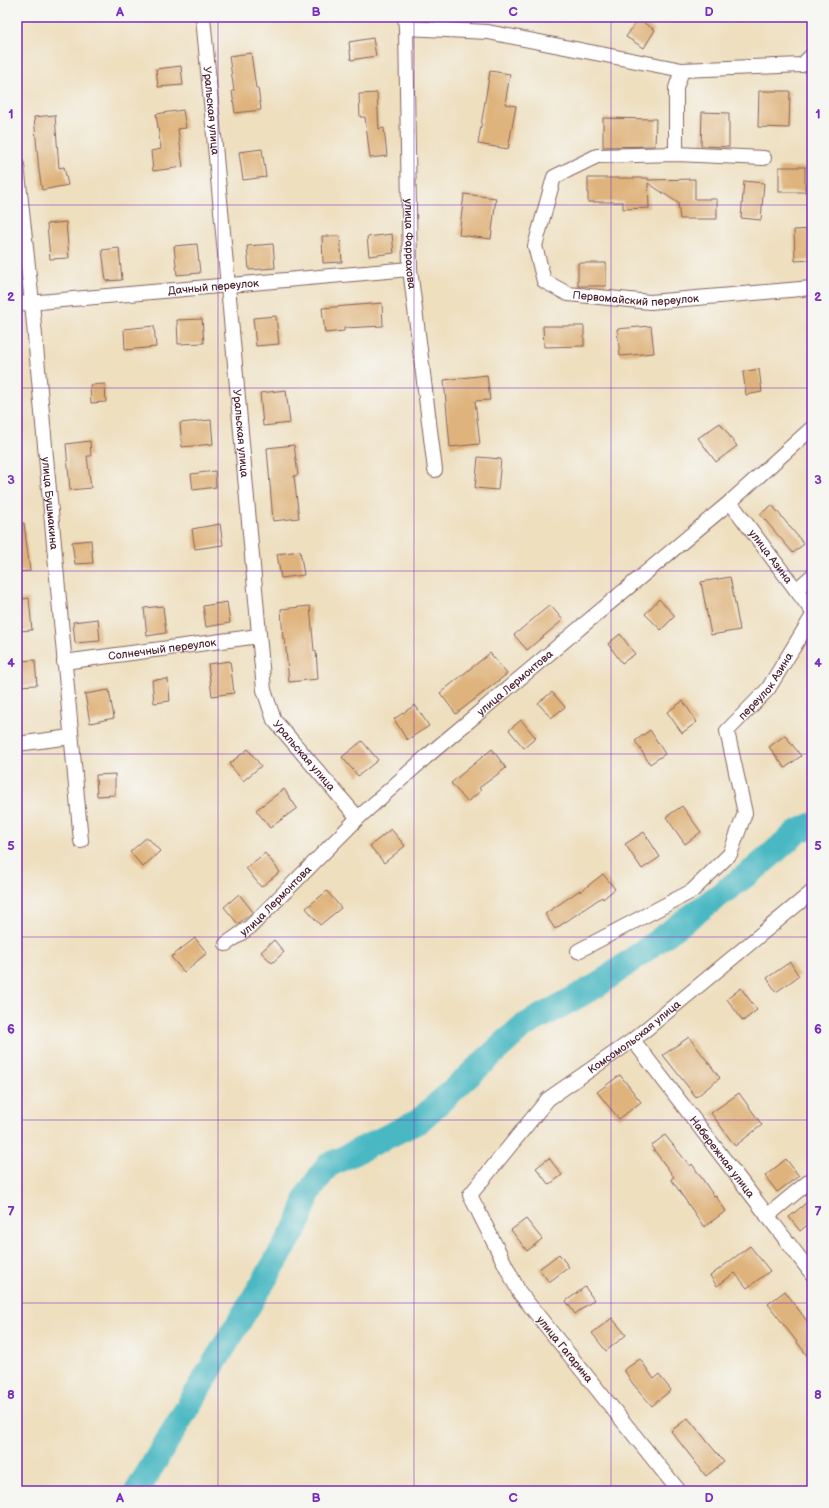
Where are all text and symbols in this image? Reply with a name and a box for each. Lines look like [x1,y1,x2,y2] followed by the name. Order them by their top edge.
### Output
[115,4,124,20] text: A
[311,4,321,20] text: B
[508,4,518,20] text: C
[704,4,714,20] text: D
[201,66,222,156] street label: Уральская улица
[8,106,14,122] text: 1
[815,106,821,122] text: 1
[402,199,418,290] street label: улица Фаррахова
[167,276,259,298] street label: Дачный переулок
[572,288,700,309] street label: Первомайский переулок
[7,289,15,305] text: 2
[814,289,822,305] text: 2
[230,389,251,479] street label: Уральская улица
[39,456,60,551] street label: улица Бушмакина
[7,472,15,488] text: 3
[814,472,822,488] text: 3
[746,527,795,587] street label: улица Азина
[107,636,217,663] street label: Солнечный переулок
[474,647,556,718] street label: улица Лермонтова
[736,650,796,723] street label: переулок Азина
[7,655,15,671] text: 4
[814,655,822,671] text: 4
[270,718,338,794] street label: Уральская улица
[7,838,15,854] text: 5
[814,838,822,854] text: 5
[238,863,314,939] street label: улица Лермонтова
[585,997,684,1076] street label: Комсомольская улица
[7,1021,15,1037] text: 6
[814,1021,822,1037] text: 6
[687,1114,758,1201] street label: Набережная улица
[7,1204,15,1220] text: 7
[814,1204,822,1220] text: 7
[534,1314,596,1385] street label: улица Гагарина
[7,1387,15,1403] text: 8
[814,1387,822,1403] text: 8
[115,1490,124,1506] text: A
[311,1490,321,1506] text: B
[508,1490,518,1506] text: C
[704,1490,714,1506] text: D

